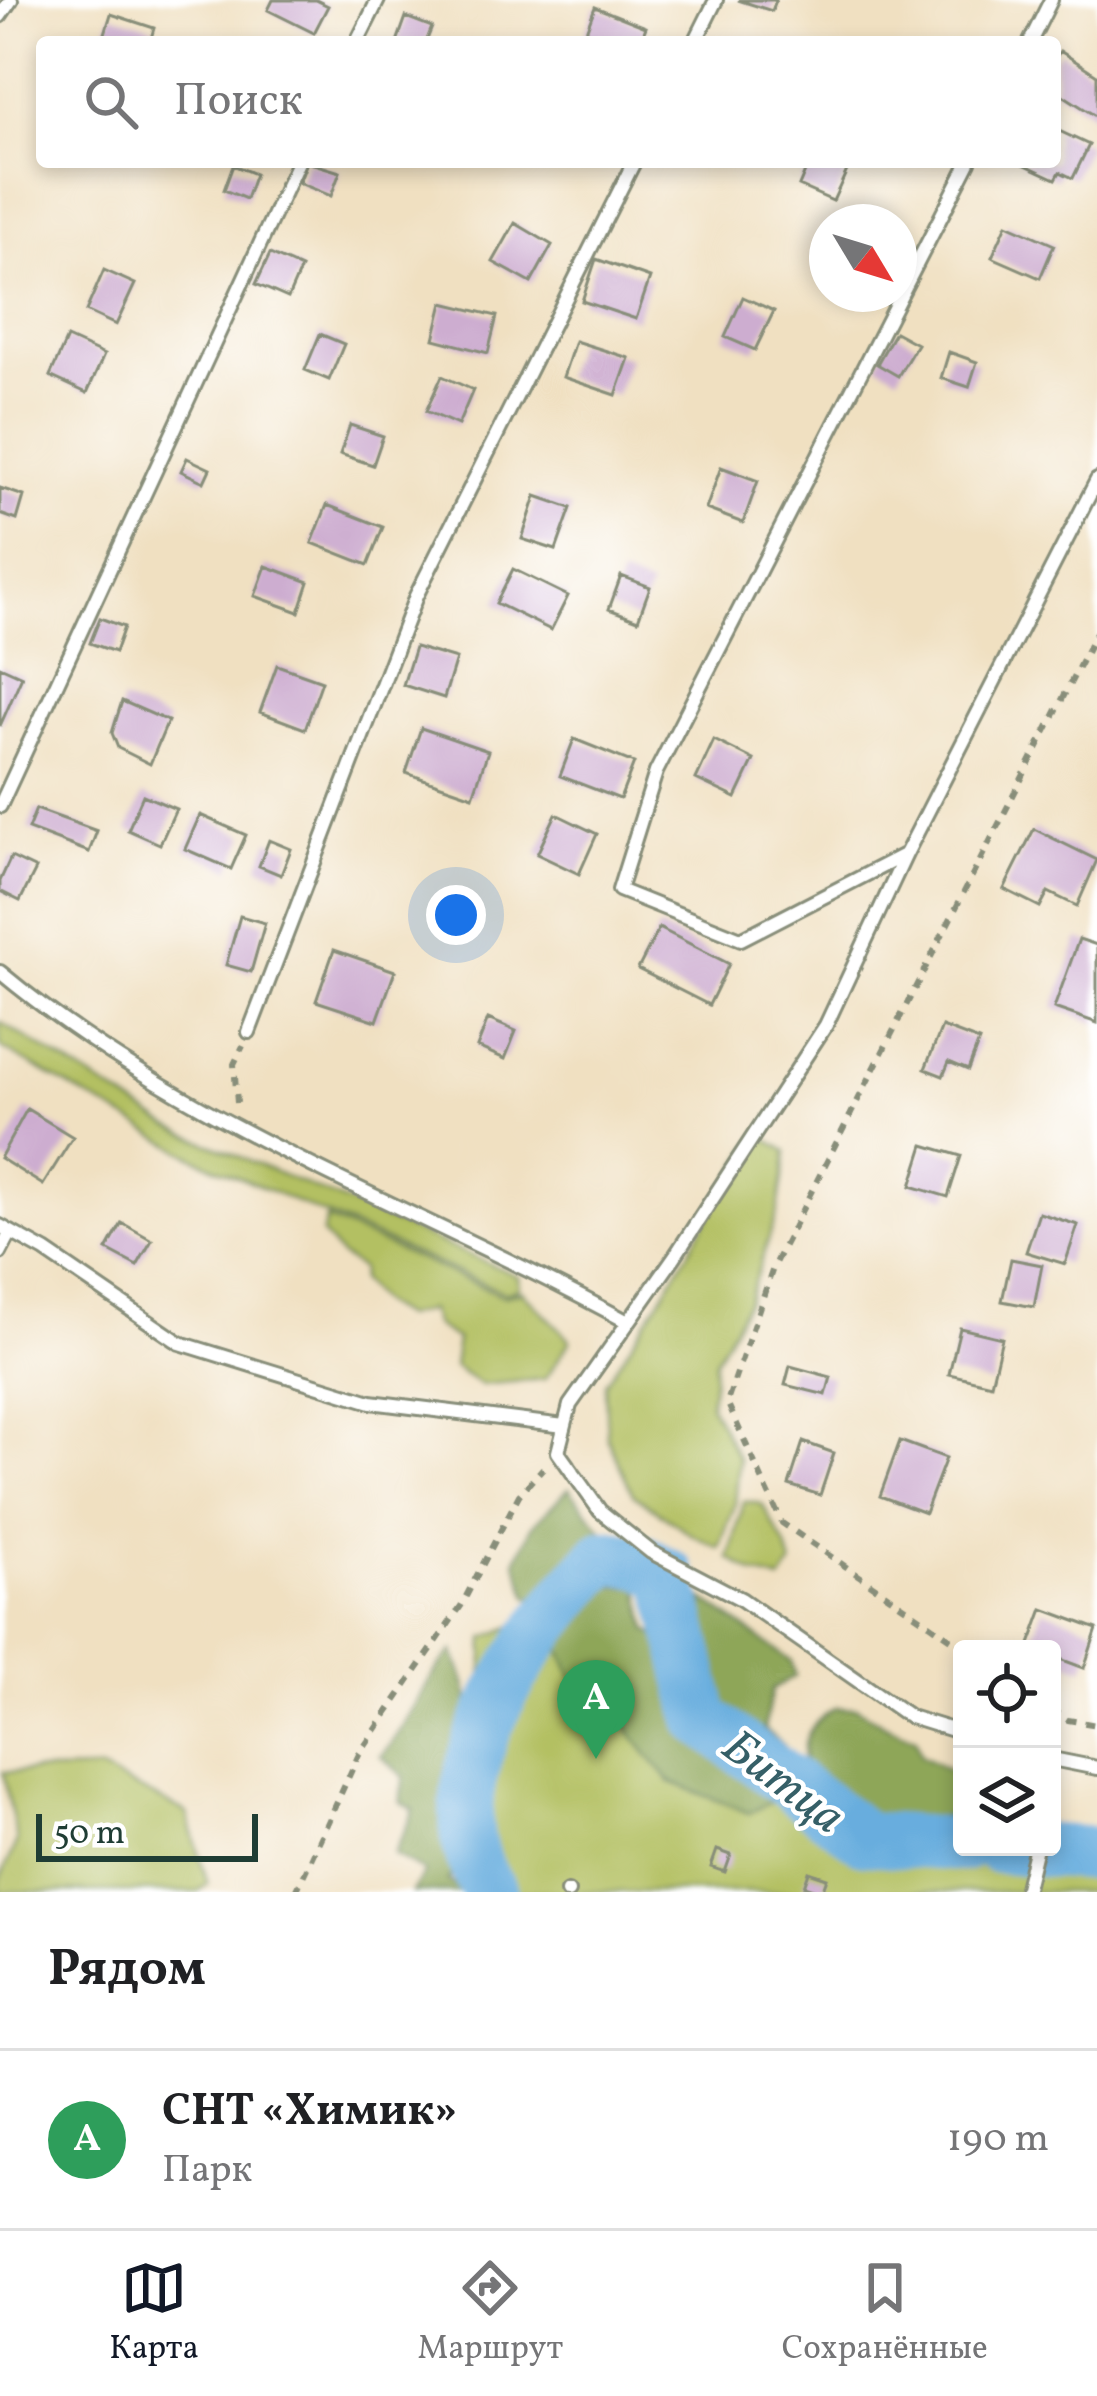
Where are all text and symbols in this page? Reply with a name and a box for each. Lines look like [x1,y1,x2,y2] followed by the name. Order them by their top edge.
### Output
[36,36,1061,168] search box
[78,69,144,135] icon: search
[174,71,303,134] text: Поиск
[809,204,917,312] north arrow
[426,885,486,945] your location
[953,1640,1061,1856] map controls
[953,1640,1061,1748] button: locate
[557,1660,635,1759] pin: A
[708,1716,857,1851] water label: Битца
[953,1748,1061,1856] button: layers
[36,1808,258,1861] scale bar
[54,1812,125,1858] text: 50 m
[48,1935,206,2006] text: Рядом
[162,2081,457,2144] text: СНТ «Химик»
[73,2113,101,2167] text: A
[947,2113,1049,2167] text: 190 m
[162,2144,252,2198] text: Парк
[109,2255,199,2373] tab: Карта
[418,2255,563,2373] tab: Маршрут
[782,2255,988,2373] tab: Сохранённые

